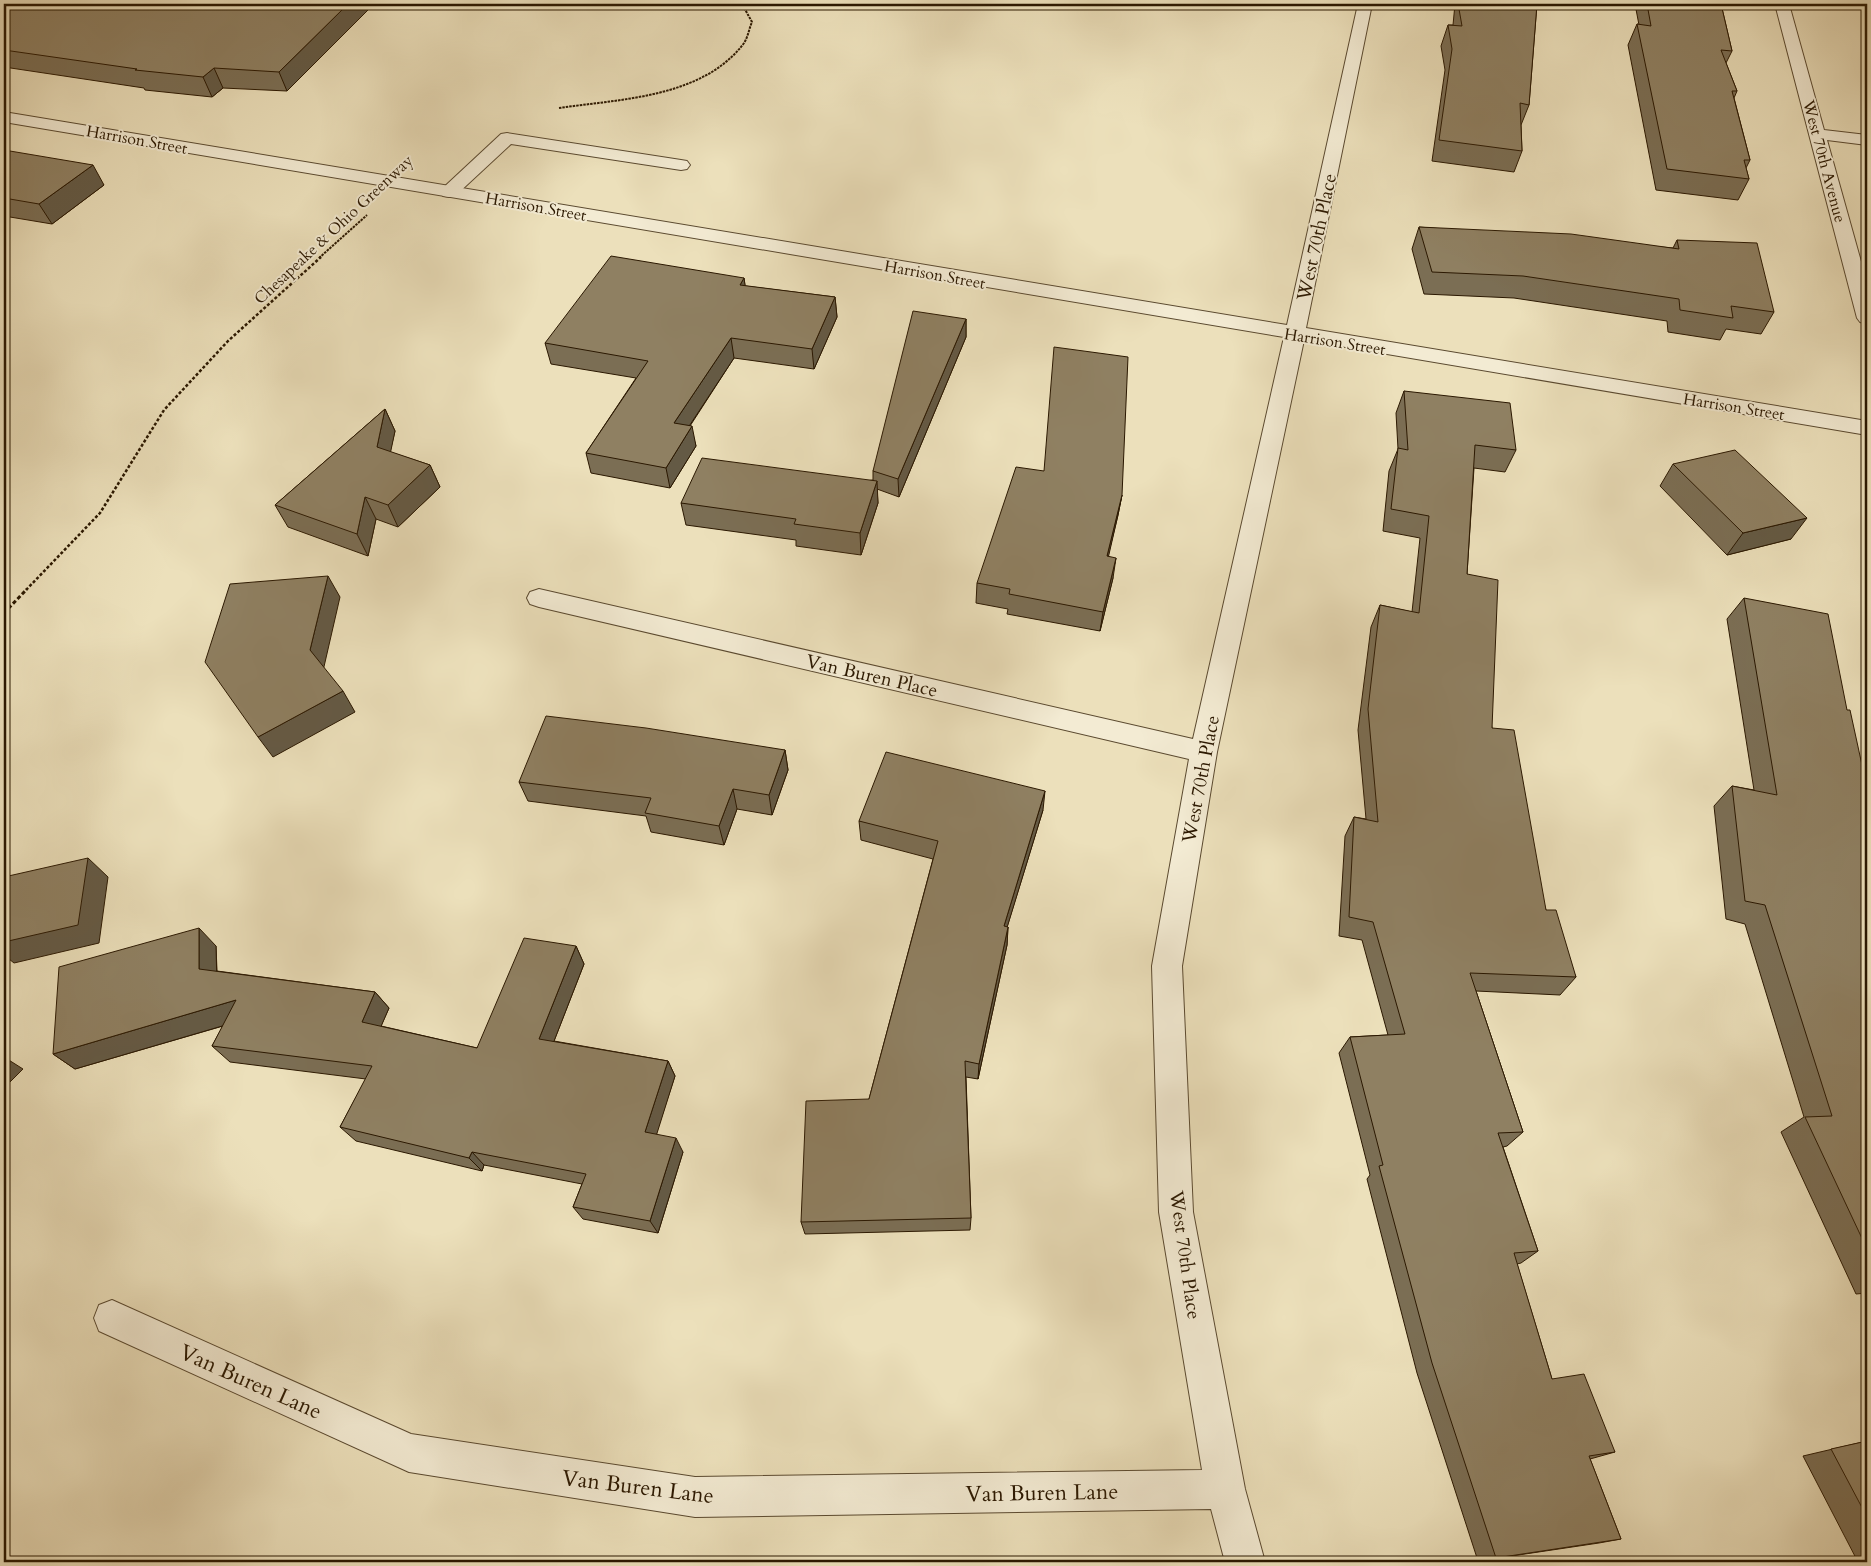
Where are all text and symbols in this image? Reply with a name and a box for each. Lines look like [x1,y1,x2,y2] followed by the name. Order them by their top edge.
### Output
[1797,97,1851,225] street label: West 70th Avenue
[85,120,189,160] street label: Harrison Street
[249,150,418,309] street label: Chesapeake & Ohio Greenway
[1291,171,1343,304] street label: West 70th Place
[484,187,588,227] street label: Harrison Street
[883,255,987,295] street label: Harrison Street
[1283,323,1387,361] street label: Harrison Street
[1682,388,1786,426] street label: Harrison Street
[803,648,940,704] street label: Van Buren Place
[1176,713,1226,846] street label: West 70th Place
[1163,1188,1207,1321] street label: West 70th Place
[175,1337,327,1427] street label: Van Buren Lane
[560,1463,716,1511] street label: Van Buren Lane
[965,1477,1119,1509] street label: Van Buren Lane

